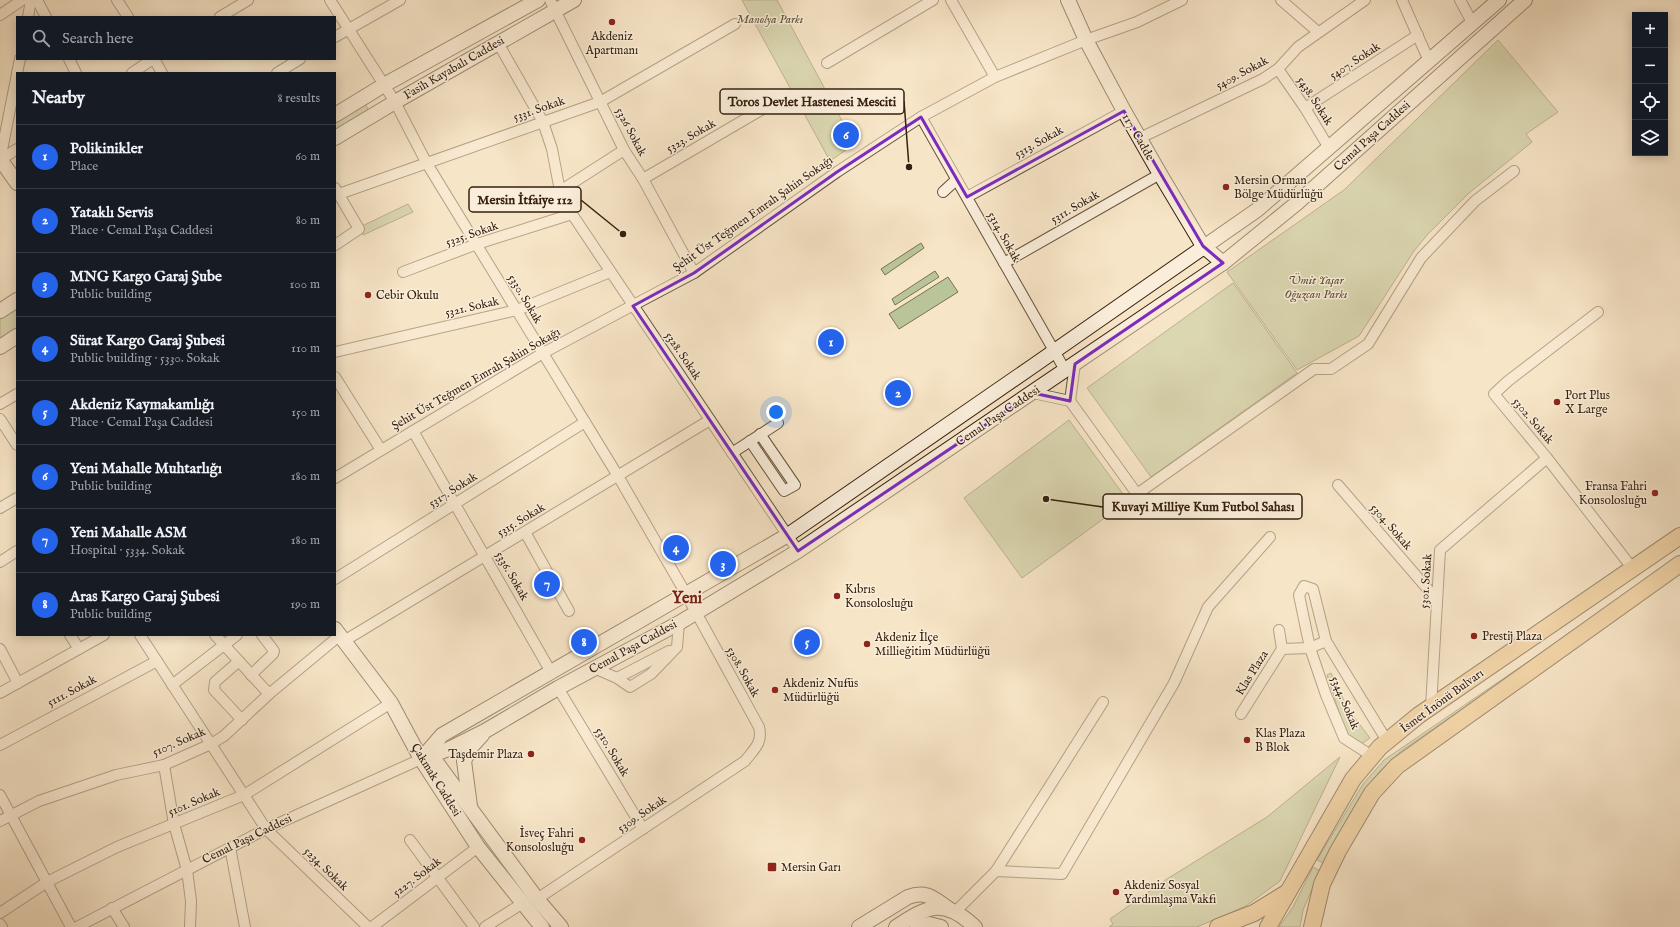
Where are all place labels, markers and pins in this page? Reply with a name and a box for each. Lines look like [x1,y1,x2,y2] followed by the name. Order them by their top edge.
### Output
[607,17,617,27] marker: Akdeniz Apartmanı
[585,29,638,59] place label: Akdeniz Apartmanı
[720,89,904,114] callout: Toros Devlet Hastenesi Mesciti
[833,120,859,150] pin: 6
[1234,173,1323,202] place label: Mersin Orman Bölge Müdürlüğü
[1221,182,1231,192] marker: Mersin Orman Bölge Müdürlüğü
[469,187,581,212] callout: Mersin İtfaiye 112
[376,288,439,303] place label: Cebir Okulu
[363,290,373,300] marker: Cebir Okulu
[818,327,844,357] pin: 1
[885,378,911,408] pin: 2
[1565,388,1610,417] place label: Port Plus X Large
[1552,397,1562,407] marker: Port Plus X Large
[1579,479,1647,508] place label: Fransa Fahri Konsolosluğu
[1650,488,1660,498] marker: Fransa Fahri Konsolosluğu
[1103,494,1302,519] callout: Kuvayi Milliye Kum Futbol Sahası
[663,533,689,563] pin: 4
[710,549,736,579] pin: 3
[534,569,560,599] pin: 7
[845,582,913,611] place label: Kıbrıs Konsolosluğu
[832,591,842,601] marker: Kıbrıs Konsolosluğu
[571,627,597,657] pin: 8
[794,627,820,657] pin: 5
[874,629,990,659] place label: Akdeniz İlçe Millieğitim Müdürlüğü
[1482,629,1543,644] place label: Prestij Plaza
[1469,631,1479,641] marker: Prestij Plaza
[862,639,872,649] marker: Akdeniz İlçe Millieğitim Müdürlüğü
[782,676,858,705] place label: Akdeniz Nufüs Müdürlüğü
[770,685,780,695] marker: Akdeniz Nufüs Müdürlüğü
[1255,726,1306,755] place label: Klas Plaza B Blok
[1242,735,1252,745] marker: Klas Plaza B Blok
[448,747,524,762] place label: Taşdemir Plaza
[526,749,536,759] marker: Taşdemir Plaza
[506,825,574,855] place label: İsveç Fahri Konsolosluğu
[577,835,587,845] marker: İsveç Fahri Konsolosluğu
[781,860,841,875] place label: Mersin Garı
[766,861,778,873] marker: Mersin Garı
[1123,878,1216,907] place label: Akdeniz Sosyal Yardımlaşma Vakfı
[1111,887,1121,897] marker: Akdeniz Sosyal Yardımlaşma Vakfı

